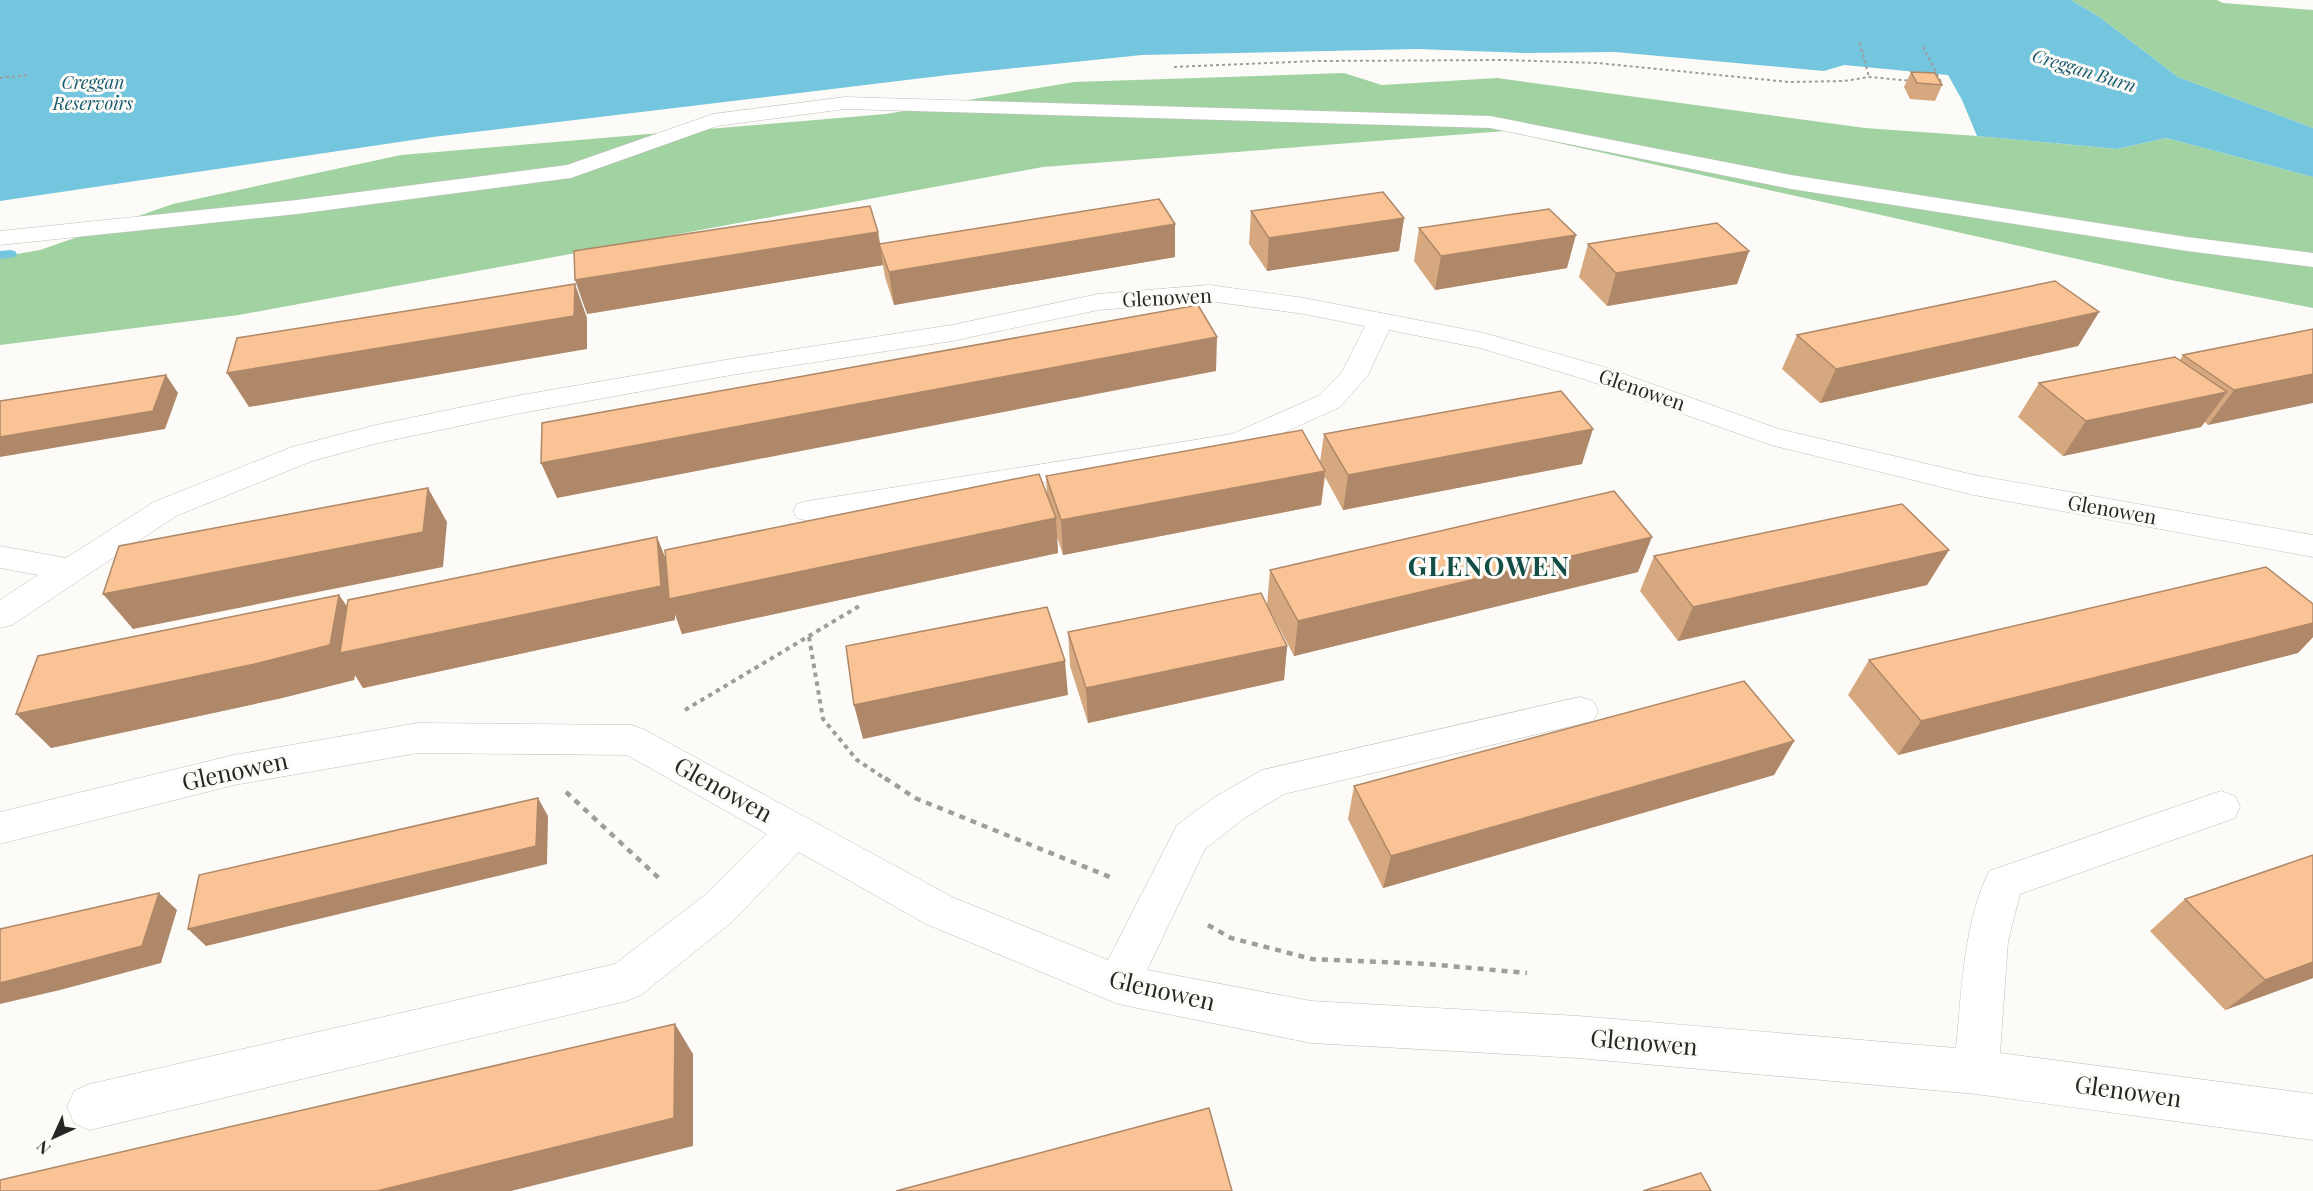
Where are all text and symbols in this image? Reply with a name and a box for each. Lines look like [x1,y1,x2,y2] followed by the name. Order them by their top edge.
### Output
[2029,43,2139,97] water label: Creggan Burn
[52,70,133,115] water label: Creggan Reservoirs
[1121,281,1212,312] street label: Glenowen
[1596,361,1689,416] street label: Glenowen
[2066,487,2159,530] street label: Glenowen
[1408,548,1570,583] district label: GLENOWEN
[179,743,291,797] street label: Glenowen
[669,748,779,828] street label: Glenowen
[1106,961,1218,1017] street label: Glenowen
[1589,1020,1699,1062] street label: Glenowen
[2073,1067,2184,1113] street label: Glenowen
[24,1107,84,1167] north arrow
[31,1136,55,1159] text: N

